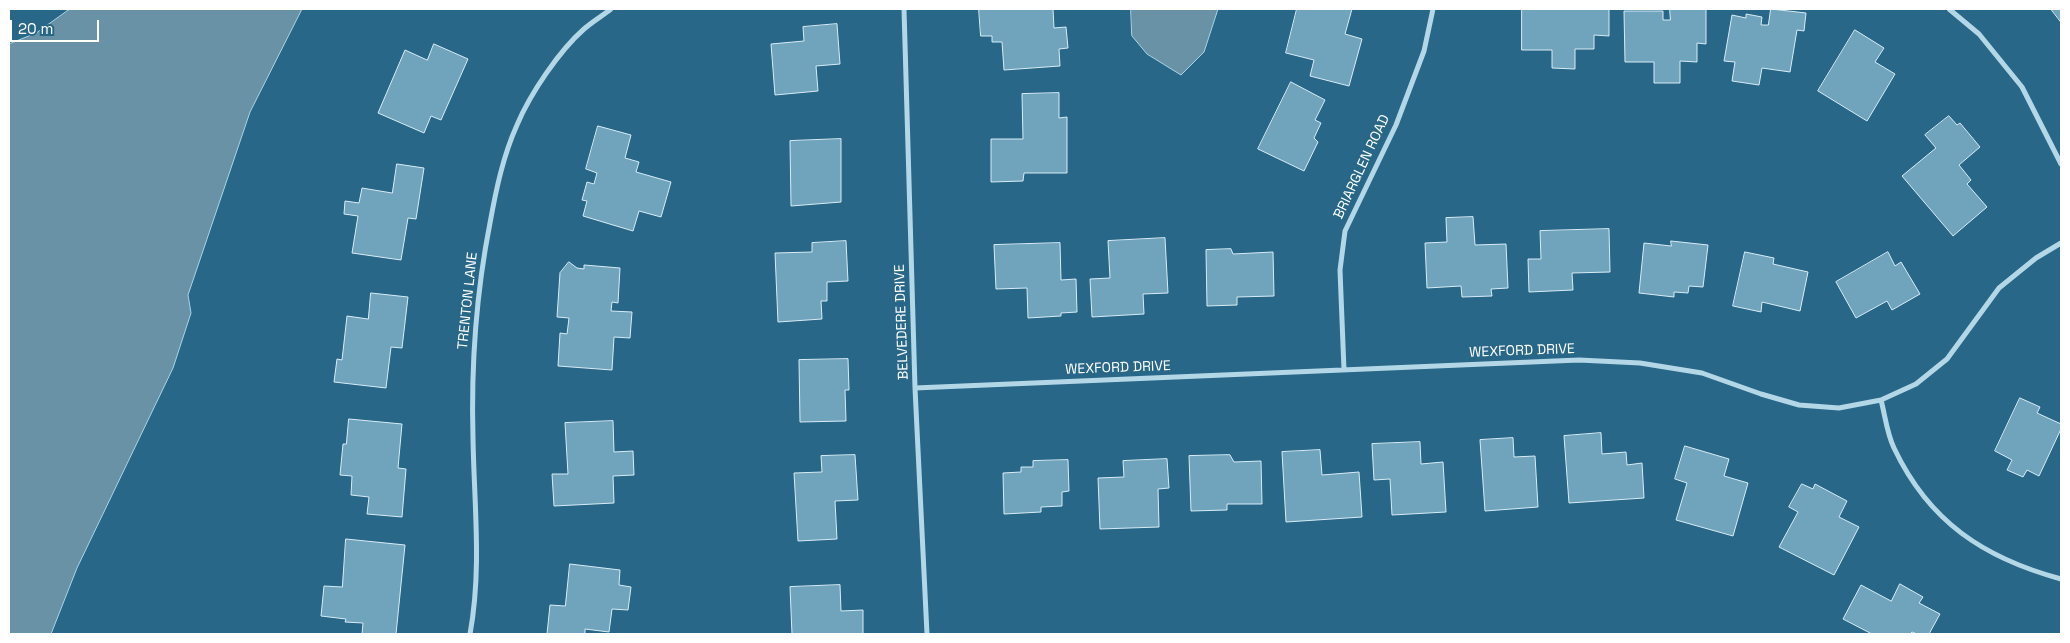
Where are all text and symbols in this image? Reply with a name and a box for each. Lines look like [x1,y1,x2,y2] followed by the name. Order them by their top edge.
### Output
[12,10,101,42] scale bar
[18,19,53,38] text: 20 m
[1331,112,1393,222] street label: BRIARGLEN ROAD
[455,251,481,351] street label: TRENTON LANE
[892,264,912,380] street label: BELVEDERE DRIVE
[1469,341,1575,361] street label: WEXFORD DRIVE
[1065,358,1171,378] street label: WEXFORD DRIVE

